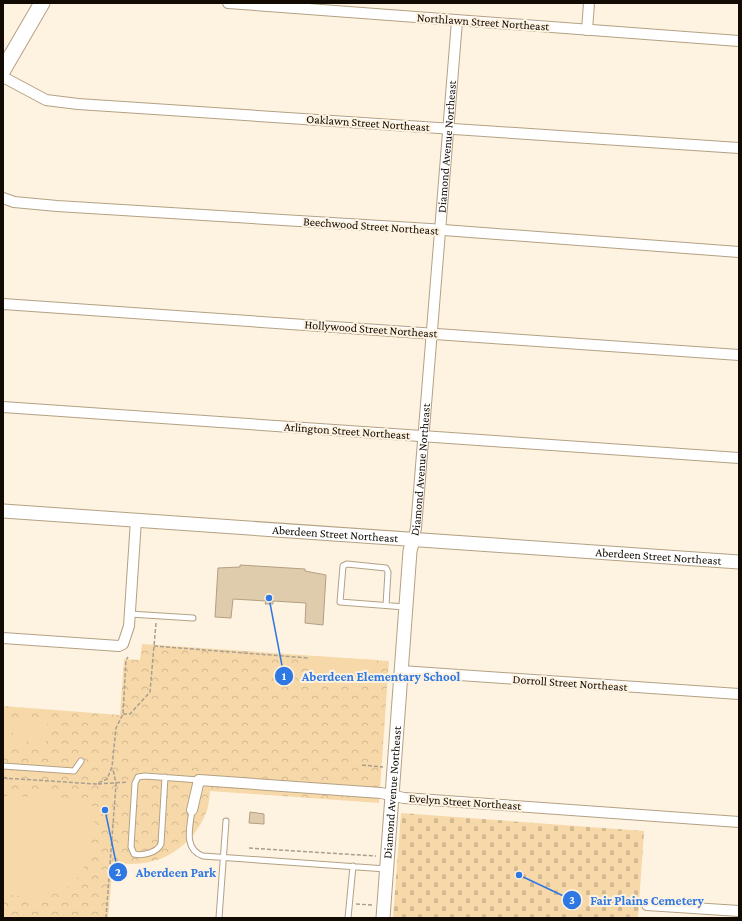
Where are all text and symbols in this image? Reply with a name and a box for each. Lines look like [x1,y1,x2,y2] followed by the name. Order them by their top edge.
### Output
[416,10,551,34] street label: Northlawn Street Northeast
[435,79,459,213] street label: Diamond Avenue Northeast
[306,112,431,134] street label: Oaklawn Street Northeast
[303,214,440,238] street label: Beechwood Street Northeast
[304,317,439,341] street label: Hollywood Street Northeast
[407,402,433,537] street label: Diamond Avenue Northeast
[283,420,412,442] street label: Arlington Street Northeast
[272,523,400,545] street label: Aberdeen Street Northeast
[595,545,723,568] street label: Aberdeen Street Northeast
[274,664,468,689] callout: Aberdeen Elementary School
[282,669,287,683] text: 1
[301,669,461,684] text: Aberdeen Elementary School
[512,672,629,694] street label: Dorroll Street Northeast
[380,724,404,859] street label: Diamond Avenue Northeast
[408,791,523,813] street label: Evelyn Street Northeast
[108,860,224,885] callout: Aberdeen Park
[115,865,121,879] text: 2
[135,865,217,880] text: Aberdeen Park
[562,888,712,913] callout: Fair Plains Cemetery
[569,893,575,907] text: 3
[590,893,705,908] text: Fair Plains Cemetery

